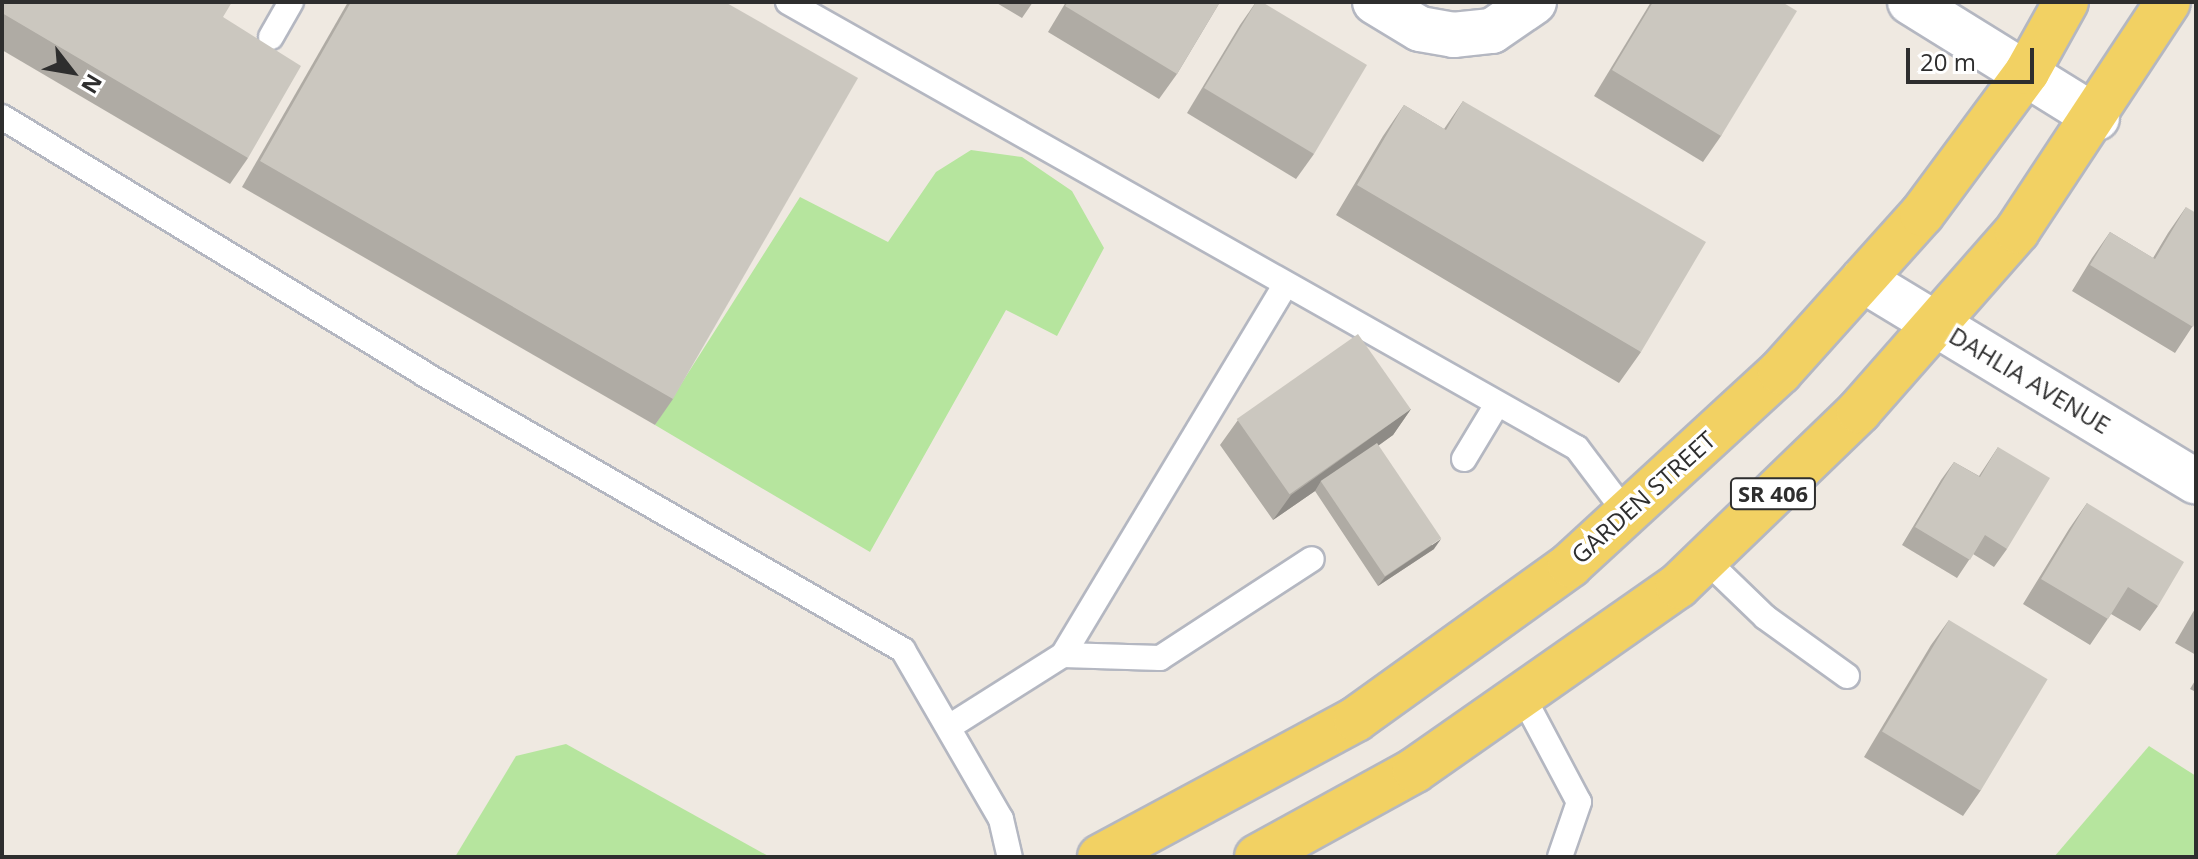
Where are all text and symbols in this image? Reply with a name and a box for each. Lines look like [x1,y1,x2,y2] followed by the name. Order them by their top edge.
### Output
[32,32,112,112] north arrow
[1910,32,2038,82] scale bar
[1920,45,1976,78] text: 20 m
[75,69,110,100] text: N
[1944,321,2116,439] street label: DAHLIA AVENUE
[1565,425,1721,569] street label: GARDEN STREET
[1729,476,1817,512] road number: SR 406

